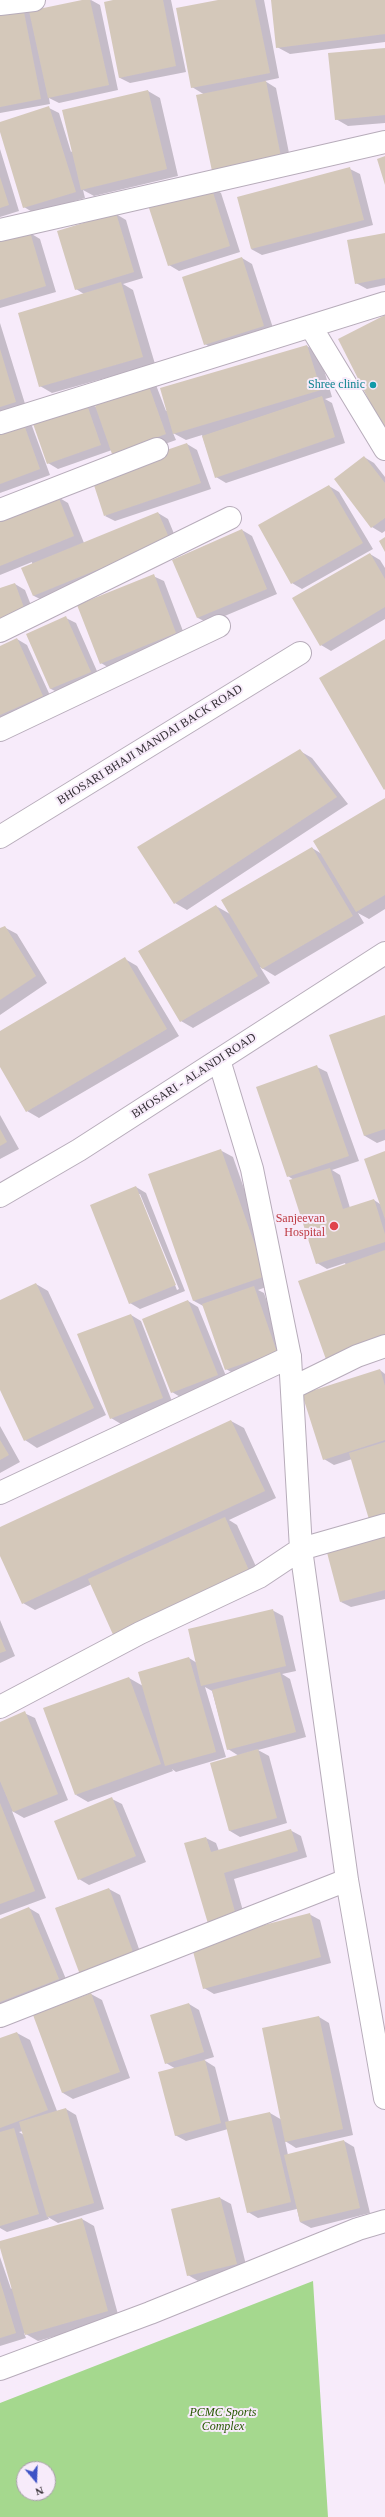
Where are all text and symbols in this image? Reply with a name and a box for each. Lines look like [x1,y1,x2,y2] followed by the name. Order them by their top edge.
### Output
[308,378,365,392] place label: Shree clinic
[368,380,378,390] marker: Shree clinic
[55,682,245,808] street label: BHOSARI BHAJI MANDAI BACK ROAD
[129,1030,259,1122] street label: BHOSARI - ALANDI ROAD
[276,1212,325,1240] place label: Sanjeevan Hospital
[328,1220,340,1232] marker: Sanjeevan Hospital
[189,2406,257,2434] park label: PCMC Sports Complex
[16,2461,56,2501] north arrow
[34,2484,45,2498] text: N

